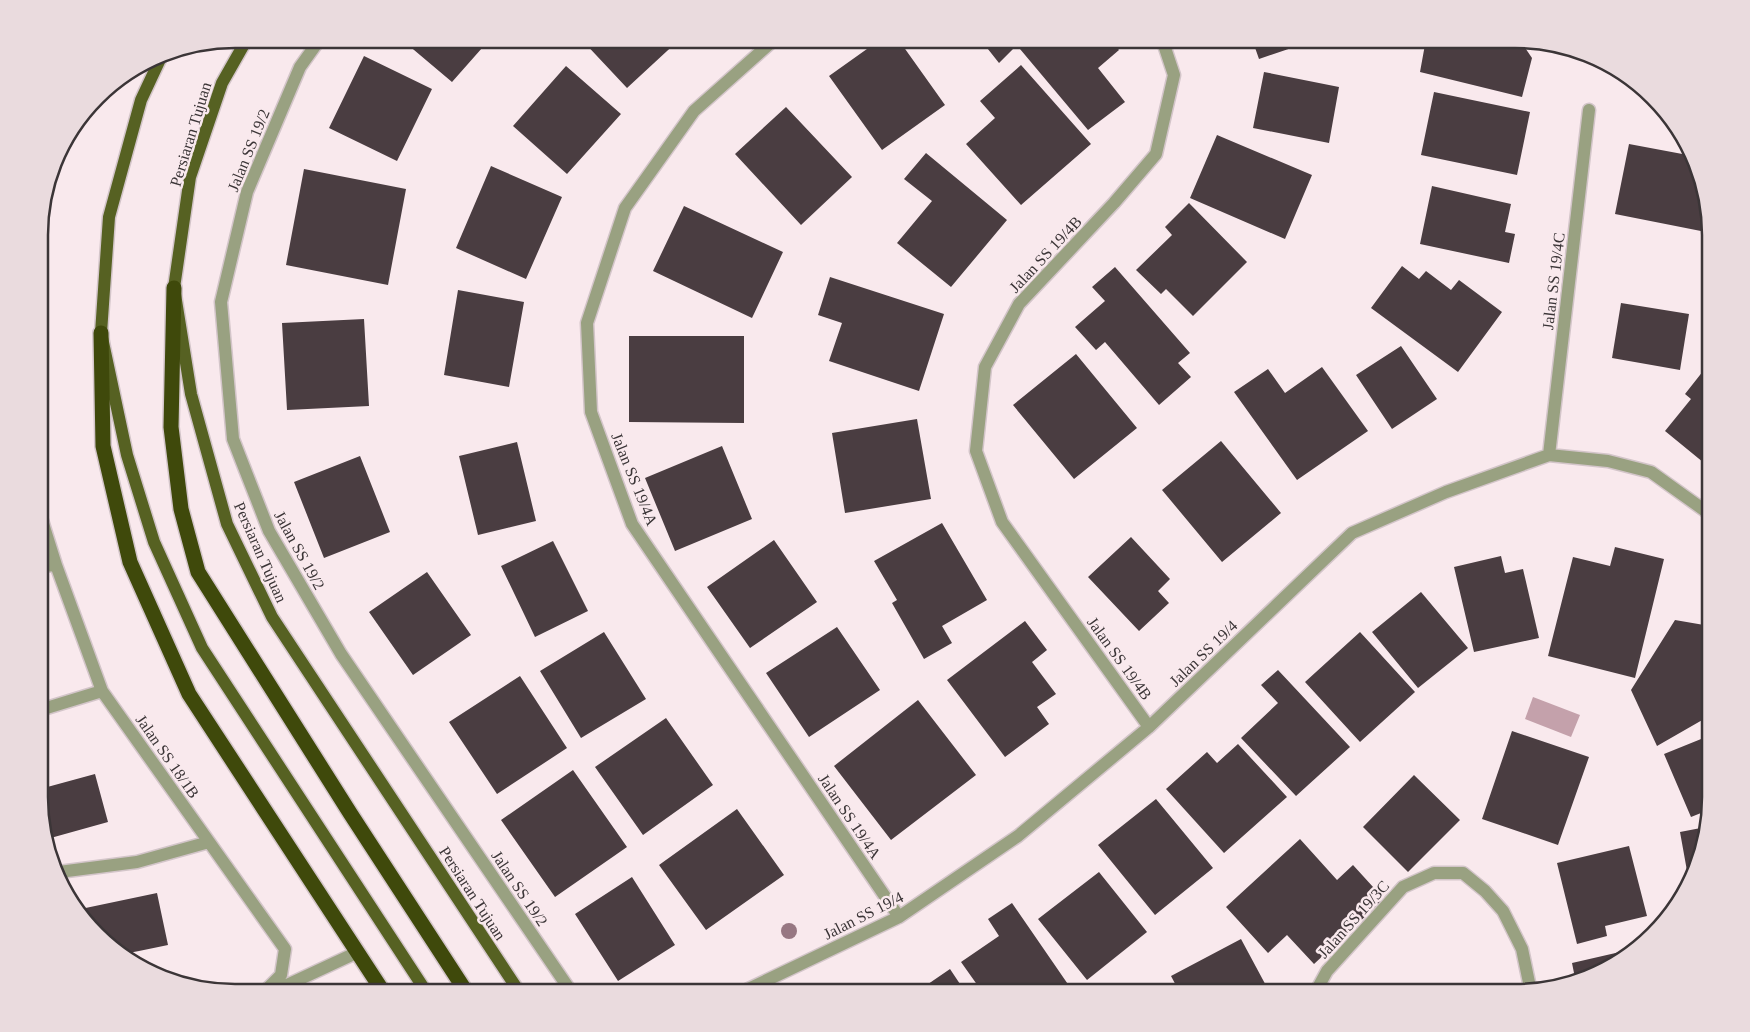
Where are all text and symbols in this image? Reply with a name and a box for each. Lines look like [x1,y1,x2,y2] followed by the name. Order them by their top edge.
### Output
[167,80,215,189] street label: Persiaran Tujuan
[224,107,273,194] street label: Jalan SS 19/2
[1006,213,1085,296] street label: Jalan SS 19/4B
[1539,231,1568,331] street label: Jalan SS 19/4C
[608,430,661,529] street label: Jalan SS 19/4A
[230,499,290,605] street label: Persiaran Tujuan
[271,508,328,592] street label: Jalan SS 19/2
[1084,614,1155,703] street label: Jalan SS 19/4B
[1166,617,1241,690] street label: Jalan SS 19/4
[133,711,203,801] street label: Jalan SS 18/1B
[815,771,884,862] street label: Jalan SS 19/4A
[435,843,509,944] street label: Persiaran Tujuan
[488,847,551,929] street label: Jalan SS 19/2
[1314,877,1392,961] street label: Jalan SS 19/3C
[821,888,906,943] street label: Jalan SS 19/4

